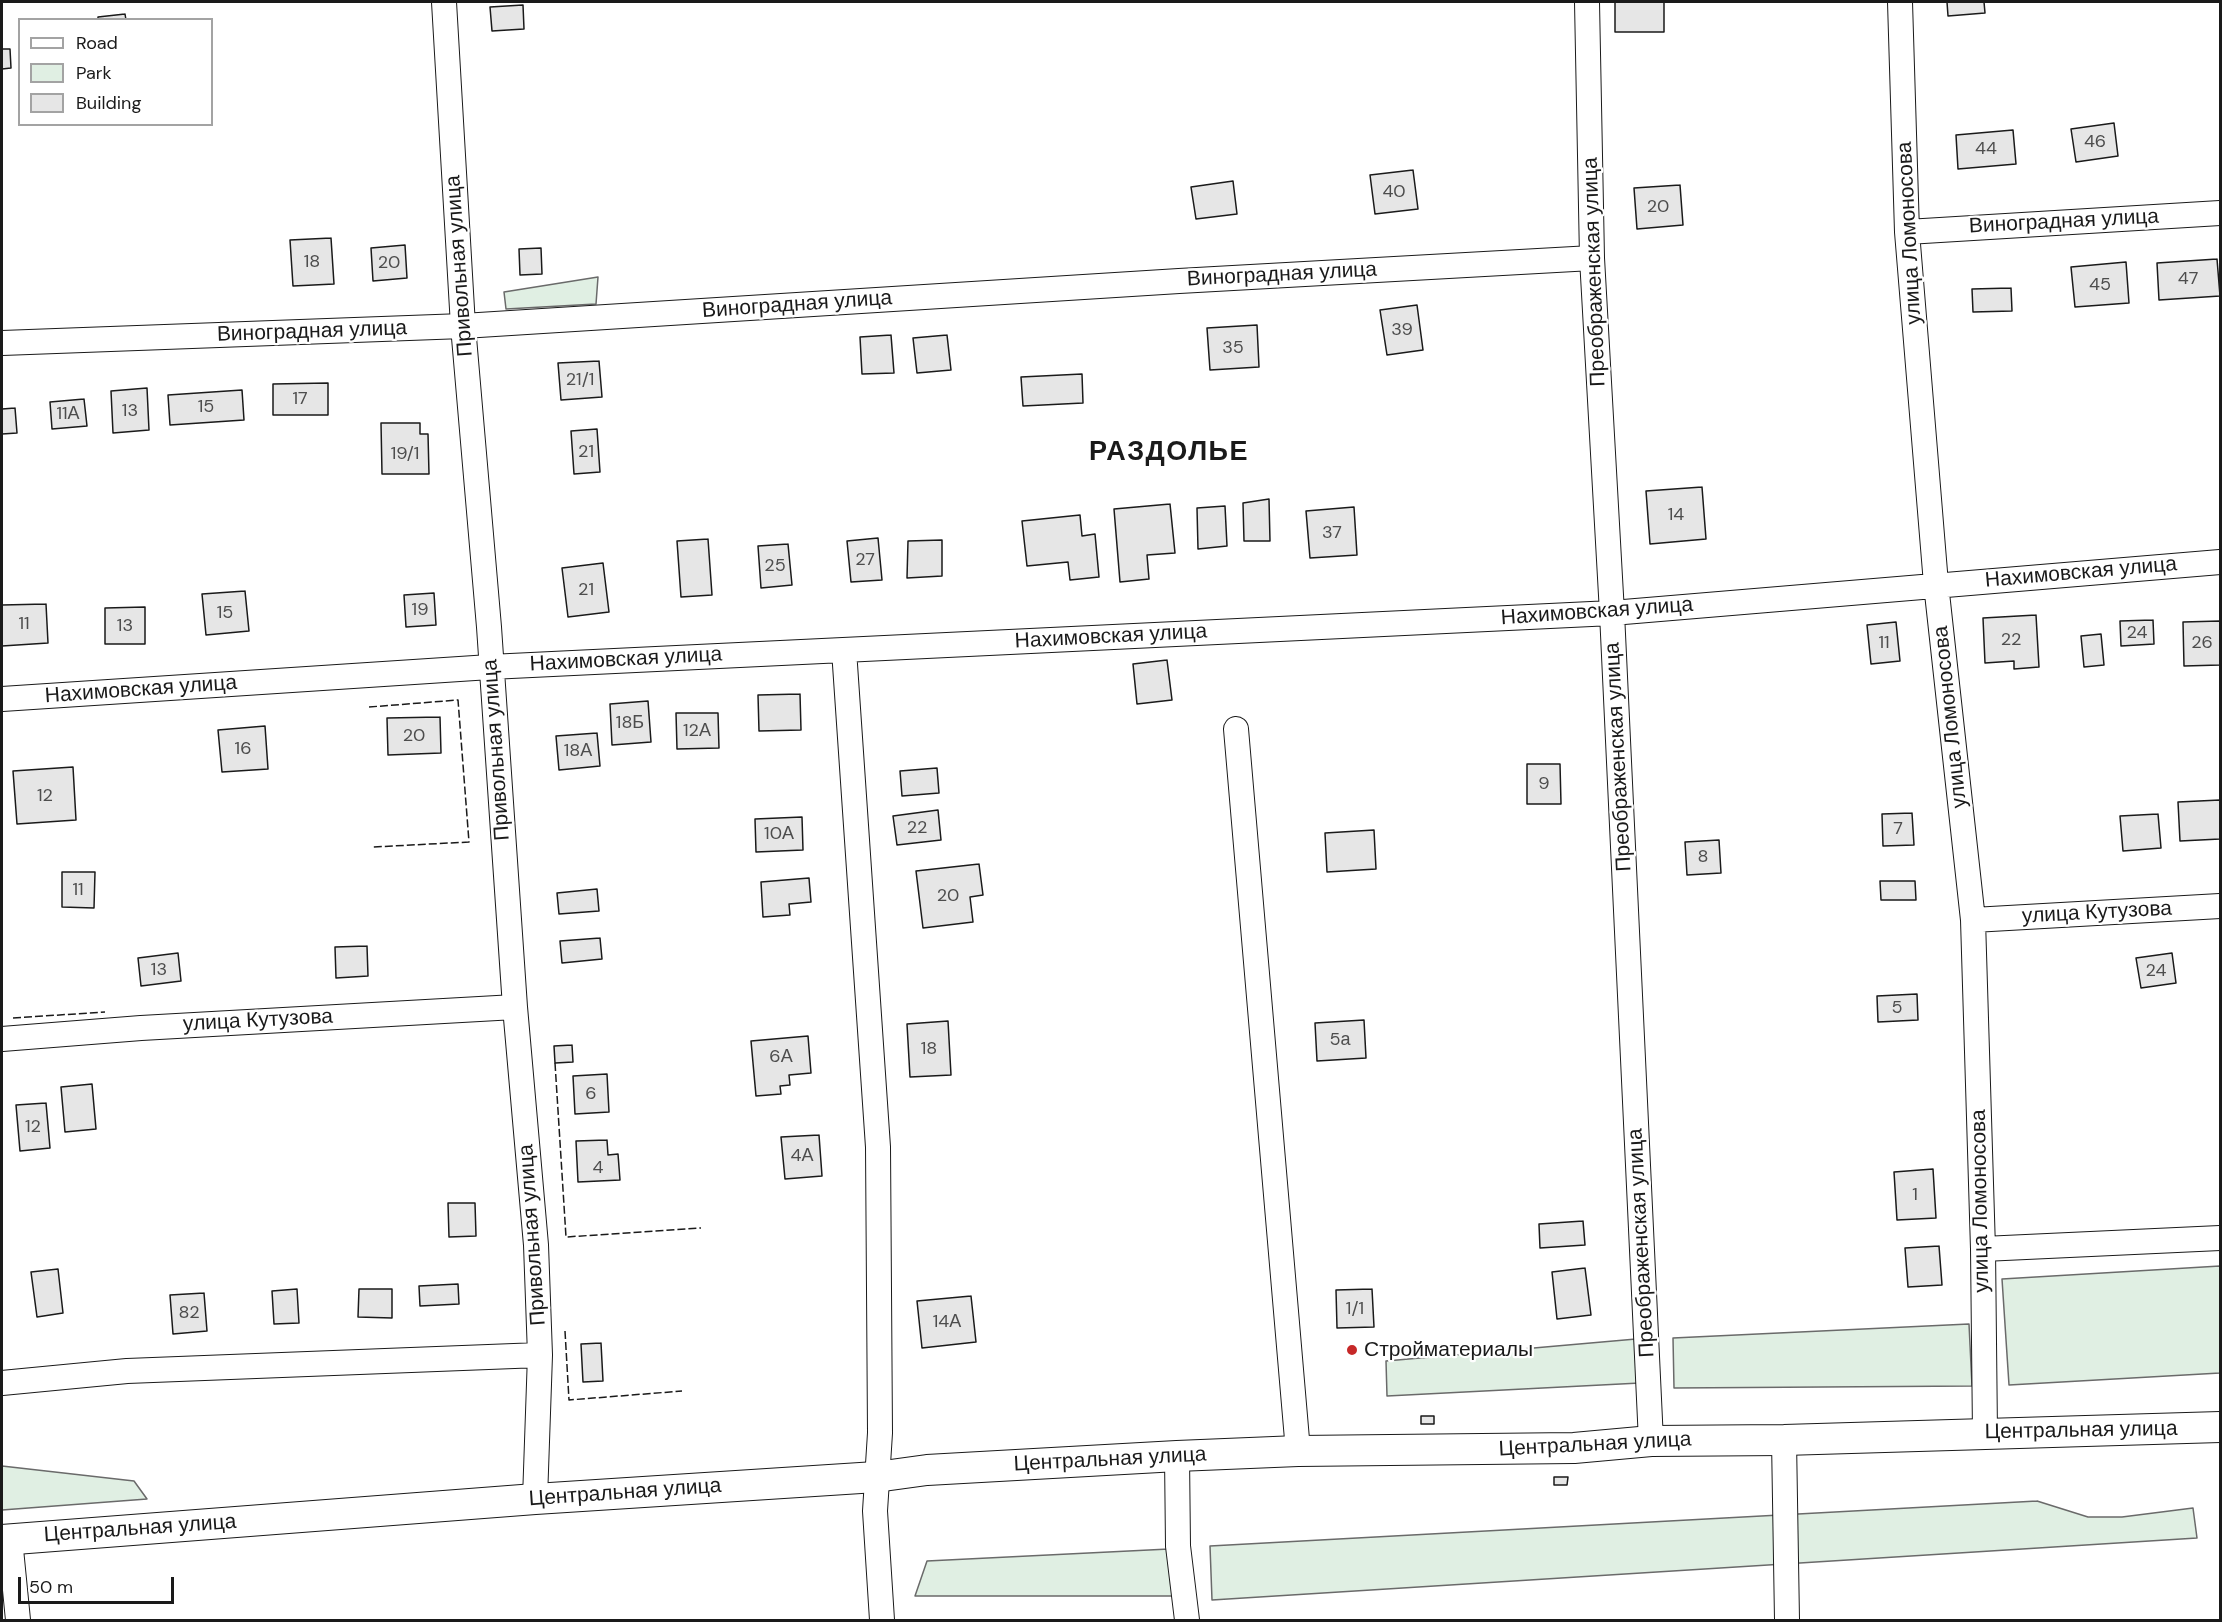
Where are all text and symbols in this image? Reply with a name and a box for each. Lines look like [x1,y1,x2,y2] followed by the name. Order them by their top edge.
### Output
[18,18,213,126] legend
[76,31,118,55] text: Road
[76,61,112,85] text: Park
[76,91,141,115] text: Building
[2084,131,2106,153] house number: 46
[1975,138,1997,160] house number: 44
[1893,141,1927,325] street label: улица Ломоносова
[1578,157,1612,387] street label: Преображенская улица
[441,174,479,358] street label: Привольная улица
[1382,181,1406,203] house number: 40
[1647,196,1669,218] house number: 20
[1968,204,2160,240] street label: Виноградная улица
[304,251,320,273] house number: 18
[378,252,400,274] house number: 20
[1186,257,1378,293] street label: Виноградная улица
[2178,268,2198,290] house number: 47
[2089,274,2111,296] house number: 45
[701,286,893,324] street label: Виноградная улица
[216,316,408,348] street label: Виноградная улица
[1391,319,1413,341] house number: 39
[1222,337,1244,359] house number: 35
[566,369,594,391] house number: 21/1
[292,388,308,410] house number: 17
[198,396,214,418] house number: 15
[122,400,138,422] house number: 13
[56,403,80,425] house number: 11А
[1089,437,1249,469] district label: РАЗДОЛЬЕ
[578,441,594,463] house number: 21
[391,443,419,465] house number: 19/1
[1668,504,1684,526] house number: 14
[1322,522,1342,544] house number: 37
[855,549,875,571] house number: 27
[1984,552,2178,594] street label: Нахимовская улица
[764,555,786,577] house number: 25
[578,579,594,601] house number: 21
[1500,593,1694,631] street label: Нахимовская улица
[412,599,428,621] house number: 19
[217,602,233,624] house number: 15
[18,613,30,635] house number: 11
[117,615,133,637] house number: 13
[1014,619,1208,655] street label: Нахимовская улица
[2127,622,2147,644] house number: 24
[1929,625,1973,809] street label: улица Ломоносова
[2001,629,2021,651] house number: 22
[1878,632,1890,654] house number: 11
[2191,632,2213,654] house number: 26
[529,642,723,678] street label: Нахимовская улица
[1600,642,1638,872] street label: Преображенская улица
[478,658,516,842] street label: Привольная улица
[44,671,238,709] street label: Нахимовская улица
[616,712,644,734] house number: 18Б
[683,720,711,742] house number: 12А
[403,725,425,747] house number: 20
[235,738,251,760] house number: 16
[564,740,592,762] house number: 18А
[1538,773,1550,795] house number: 9
[37,785,53,807] house number: 12
[907,817,927,839] house number: 22
[1893,818,1903,840] house number: 7
[764,823,794,845] house number: 10А
[1698,846,1708,868] house number: 8
[72,879,84,901] house number: 11
[937,885,959,907] house number: 20
[2021,896,2173,930] street label: улица Кутузова
[151,959,167,981] house number: 13
[2146,960,2166,982] house number: 24
[1892,997,1902,1019] house number: 5
[182,1004,334,1038] street label: улица Кутузова
[1330,1029,1350,1051] house number: 5а
[921,1038,937,1060] house number: 18
[769,1046,793,1068] house number: 6А
[585,1083,597,1105] house number: 6
[1967,1109,1995,1293] street label: улица Ломоносова
[25,1116,41,1138] house number: 12
[1623,1128,1661,1358] street label: Преображенская улица
[514,1143,552,1327] street label: Привольная улица
[791,1145,813,1167] house number: 4А
[593,1157,603,1179] house number: 4
[1912,1184,1918,1206] house number: 1
[1346,1298,1364,1320] house number: 1/1
[178,1302,200,1324] house number: 82
[933,1311,961,1333] house number: 14А
[1364,1337,1533,1363] place label: Стройматериалы
[1345,1343,1359,1357] marker: Стройматериалы
[1984,1417,2178,1445] street label: Центральная улица
[1498,1427,1692,1463] street label: Центральная улица
[1013,1442,1207,1478] street label: Центральная улица
[528,1474,722,1512] street label: Центральная улица
[43,1510,237,1548] street label: Центральная улица
[21,1565,177,1603] scale bar
[29,1575,73,1599] text: 50 m

